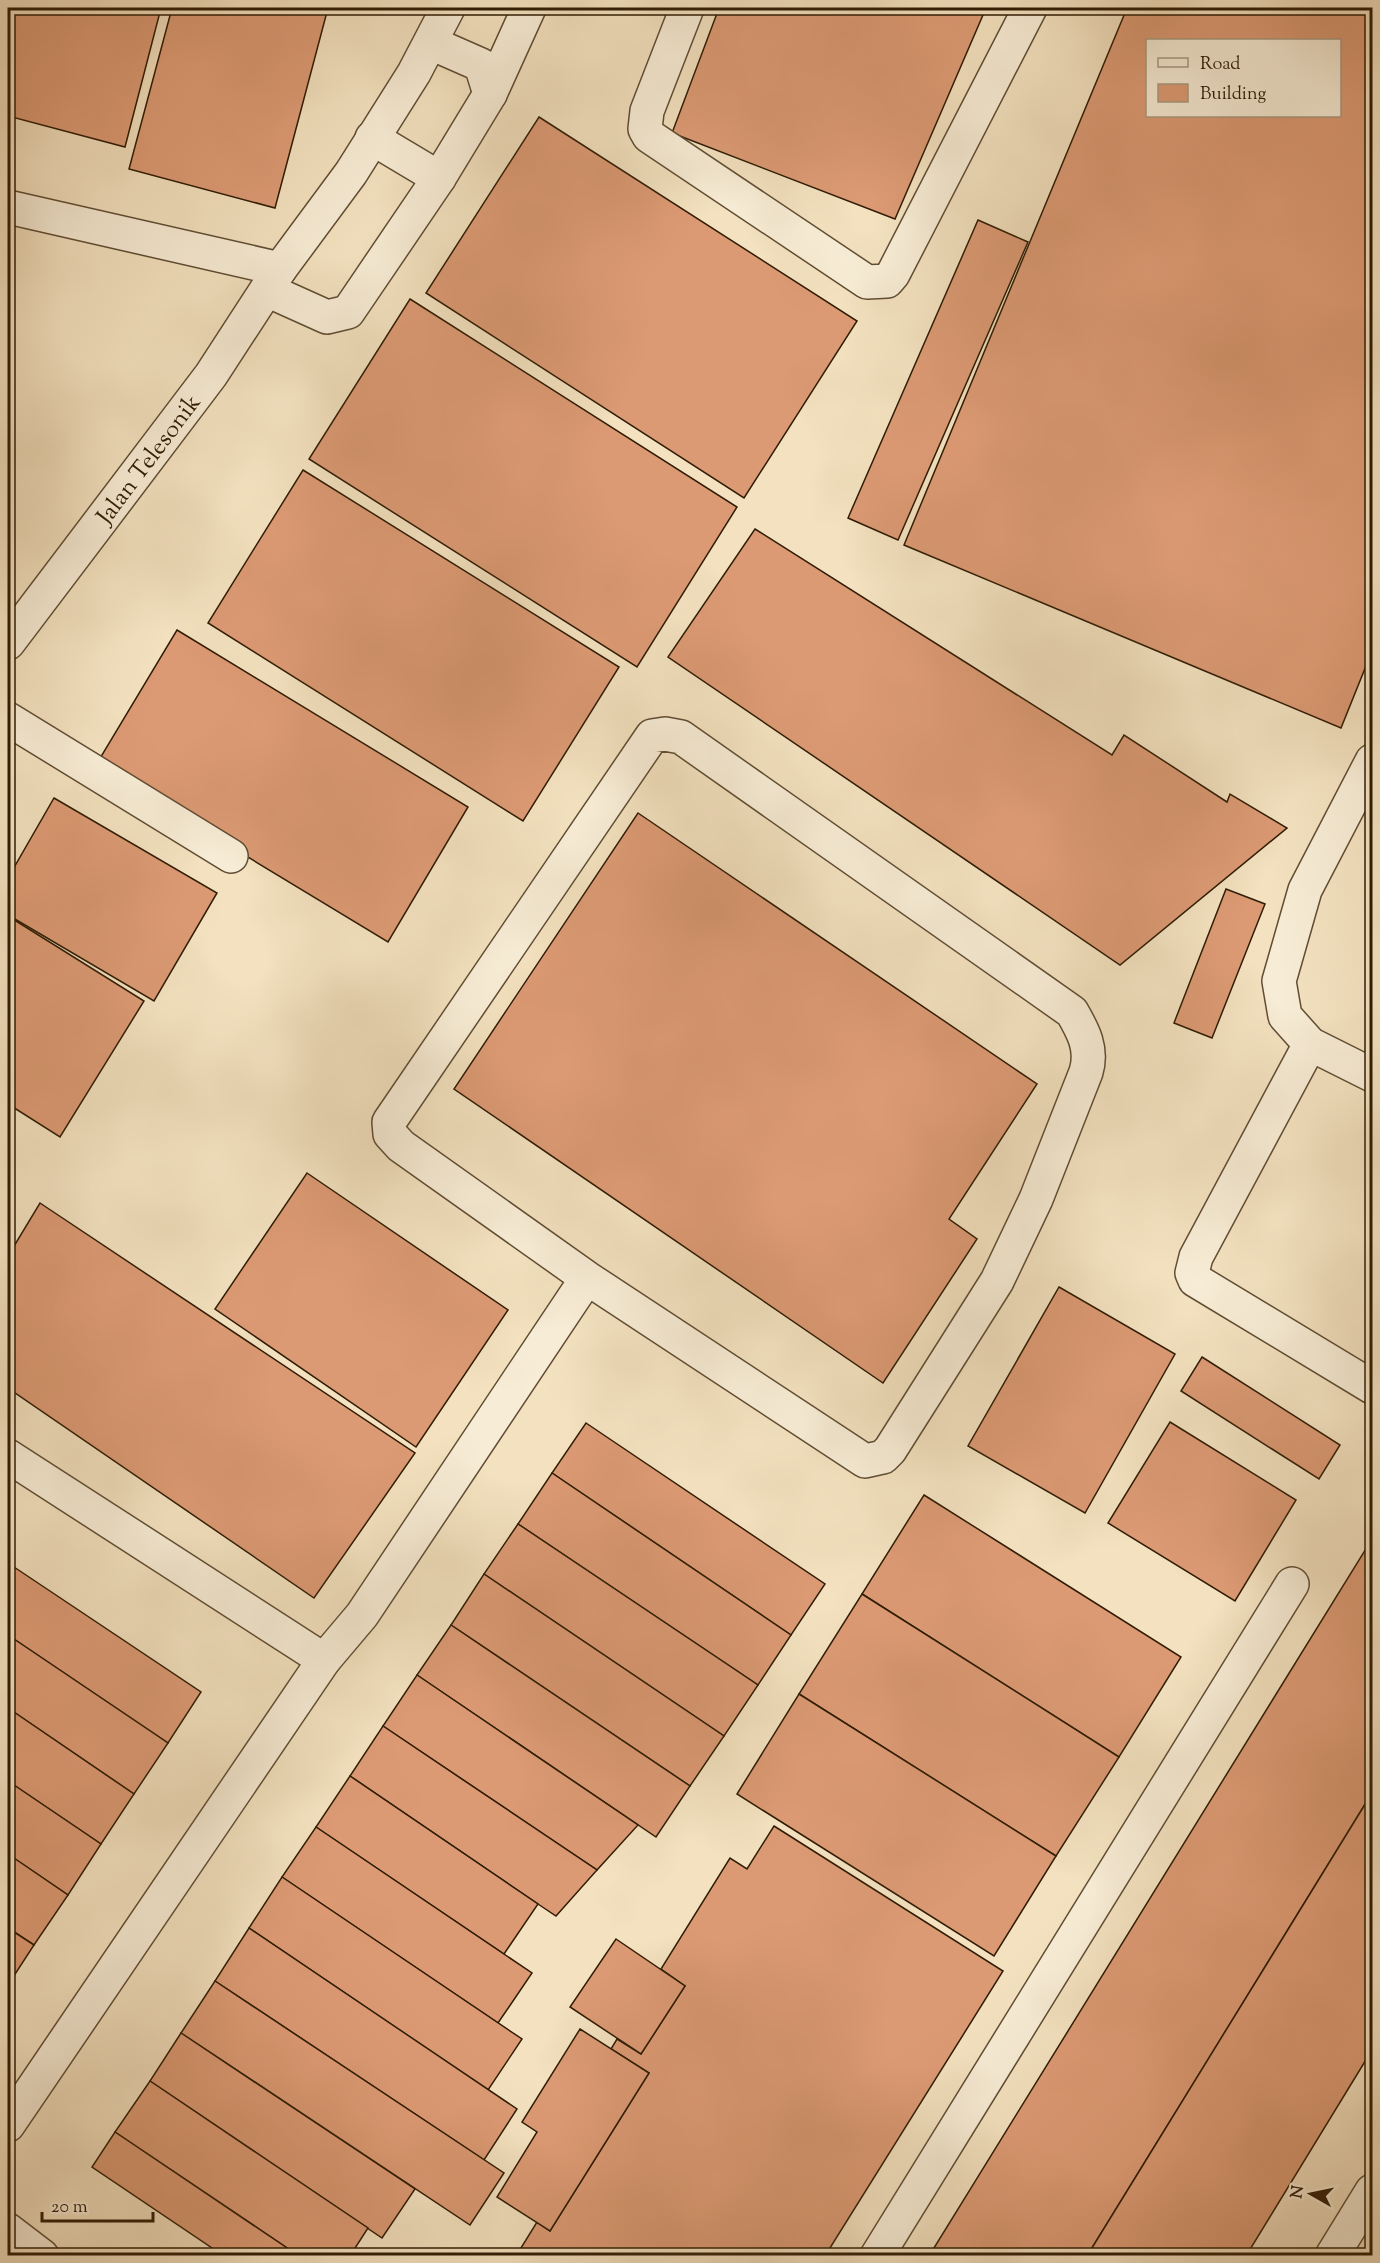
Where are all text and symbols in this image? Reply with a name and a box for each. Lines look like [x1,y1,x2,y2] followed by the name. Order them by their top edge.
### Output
[1146,39,1341,117] legend
[1200,52,1240,78] text: Road
[1200,82,1266,108] text: Building
[88,388,210,534] street label: Jalan Telesonik
[1281,2164,1341,2224] north arrow
[1286,2184,1311,2200] text: N
[42,2185,153,2223] scale bar
[51,2195,88,2221] text: 20 m

